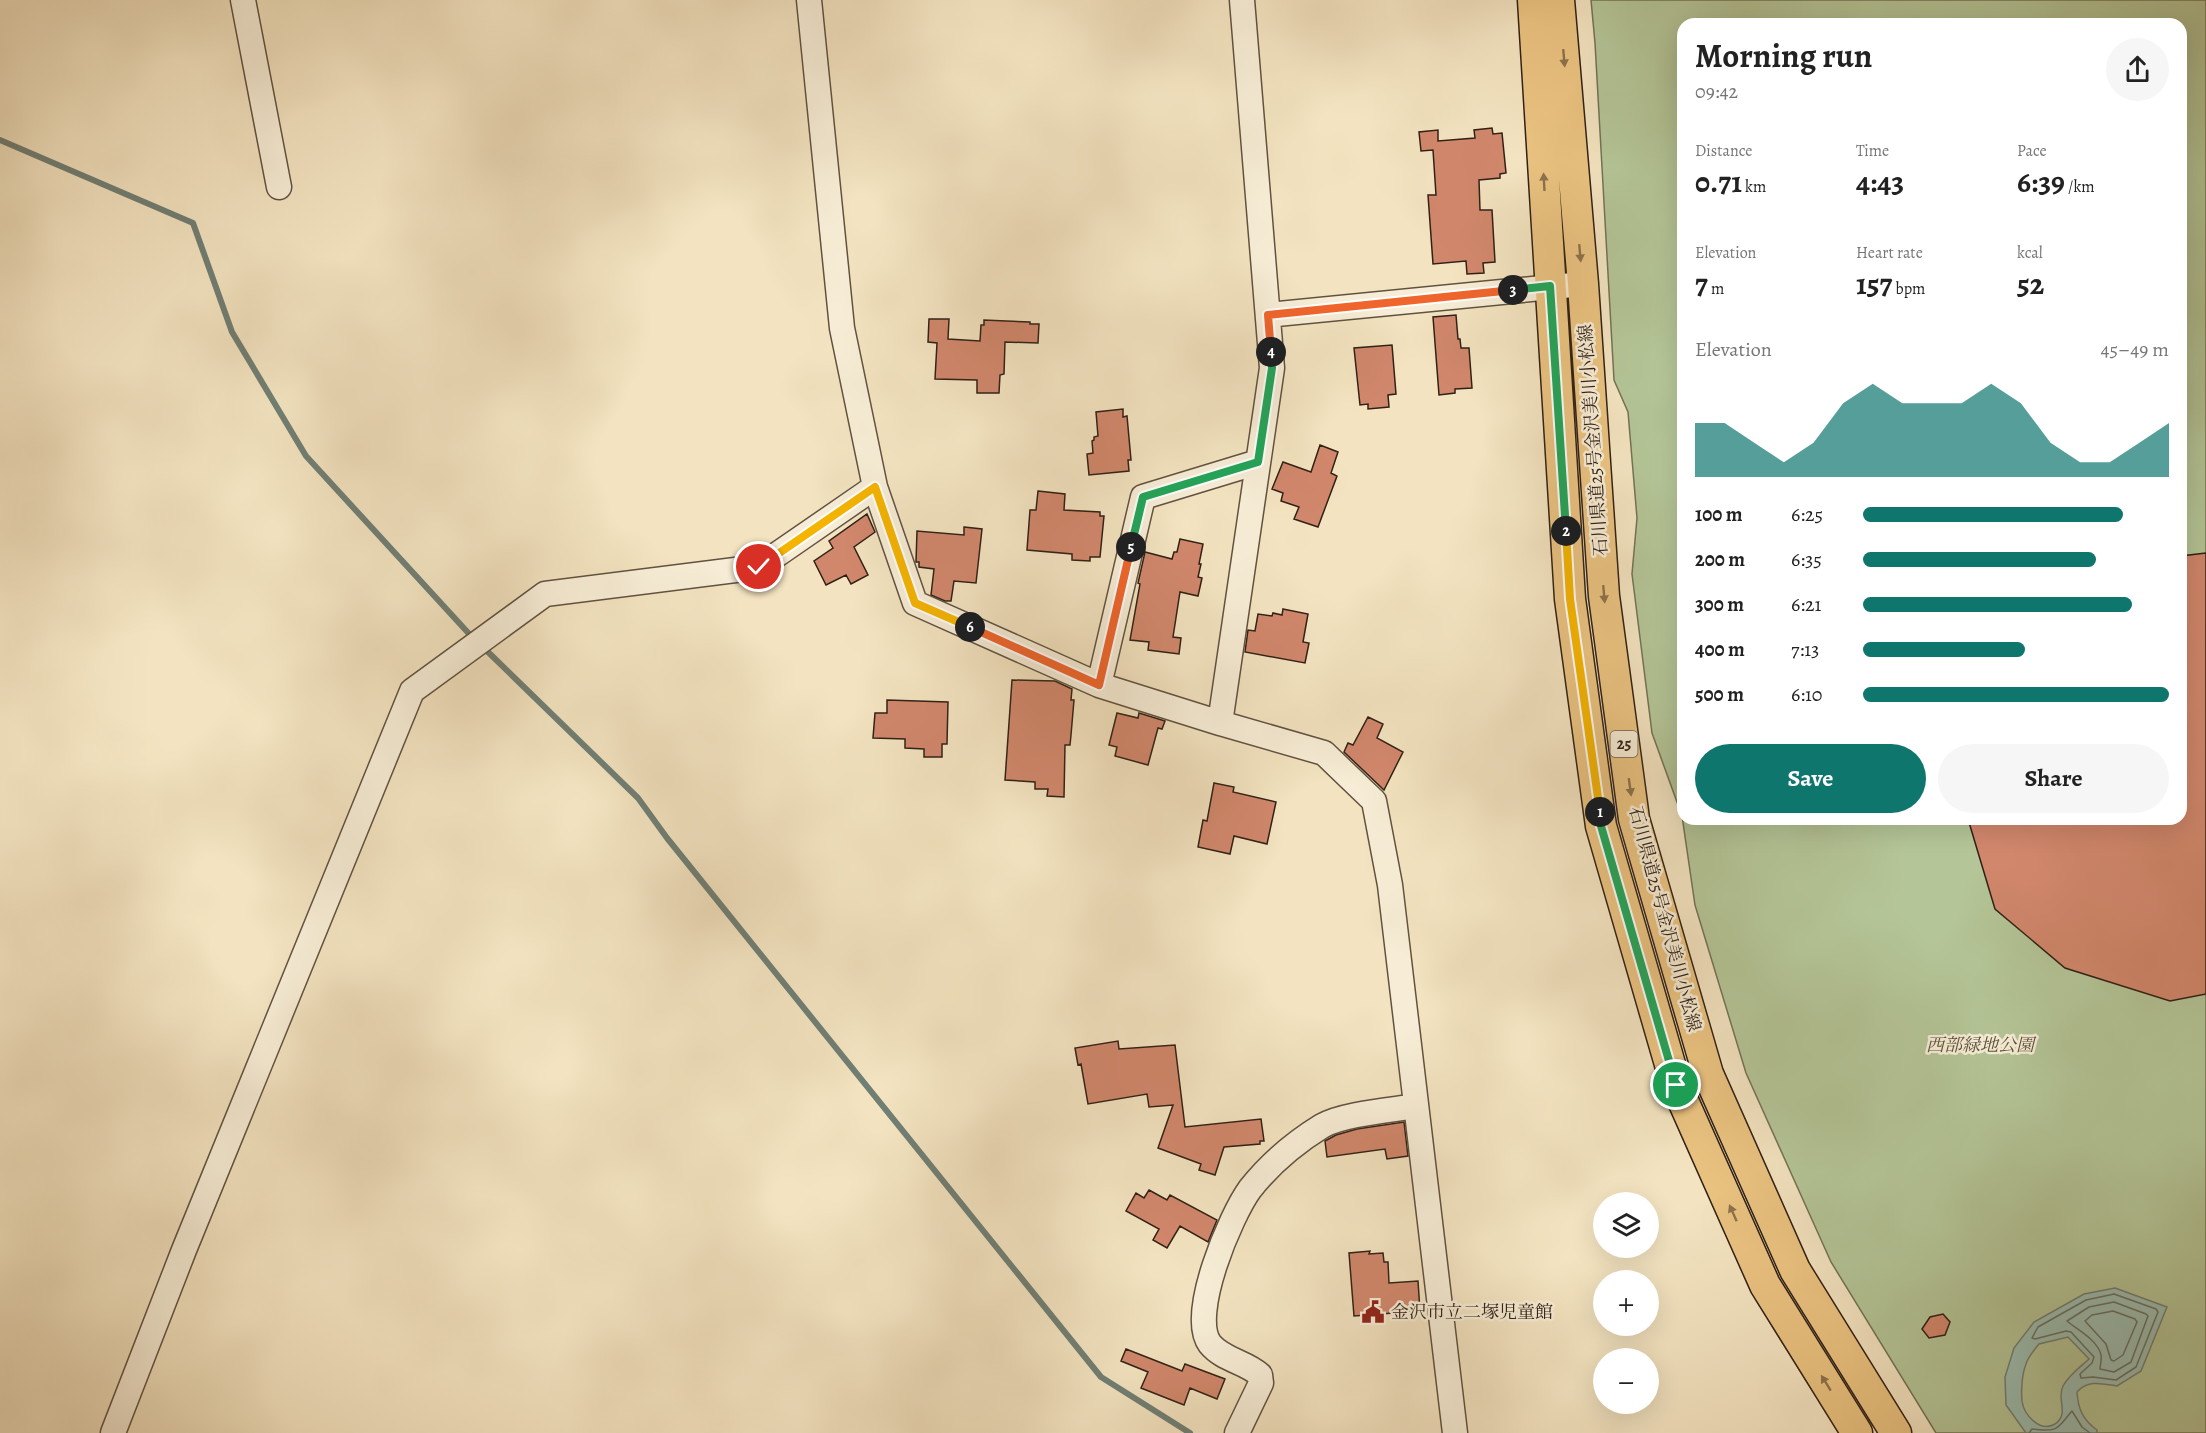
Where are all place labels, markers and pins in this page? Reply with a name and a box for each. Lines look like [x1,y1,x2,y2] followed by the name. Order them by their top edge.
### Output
[1498,275,1528,305] pin: 3
[1256,337,1286,367] pin: 4
[1551,516,1581,546] pin: 2
[1116,532,1146,562] pin: 5
[733,541,784,592] pin
[955,612,985,642] pin: 6
[1585,797,1615,827] pin: 1
[1650,1059,1701,1110] pin
[1360,1299,1386,1325] public building icon: 金沢市立二塚児童館
[1391,1300,1553,1324] place label: 金沢市立二塚児童館

